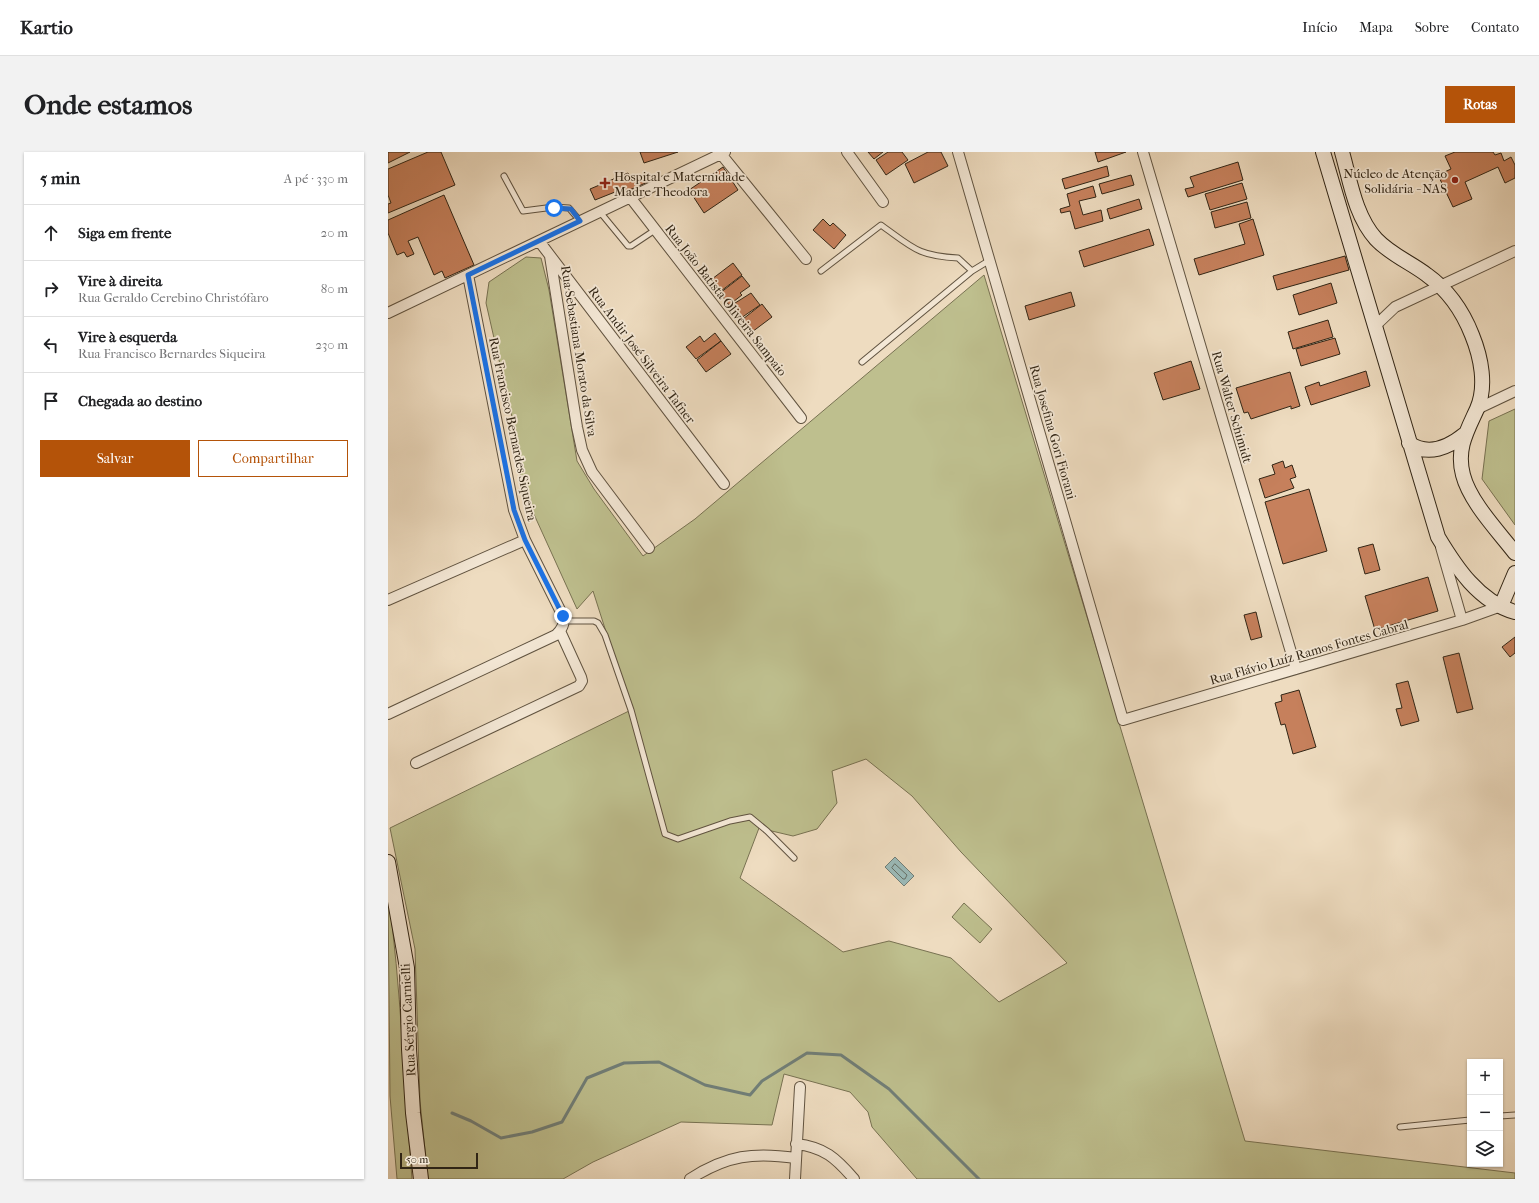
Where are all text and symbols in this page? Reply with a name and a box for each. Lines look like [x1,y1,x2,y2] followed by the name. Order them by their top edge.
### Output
[20,17,73,39] text: Kartio
[1302,19,1337,36] text: Início
[1359,19,1393,36] text: Mapa
[1415,19,1449,36] text: Sobre
[1471,19,1519,36] text: Contato
[1445,86,1515,123] button: Rotas
[24,88,192,121] text: Onde estamos
[1344,166,1447,196] place label: Núcleo de Atenção Solidária - NAS
[40,168,80,188] text: 5 min
[614,169,745,199] place label: Hospital e Maternidade Madre Theodora
[284,171,348,186] text: A pé · 330 m
[1450,175,1460,185] marker: Núcleo de Atenção Solidária - NAS
[599,177,611,189] marker: Hospital e Maternidade Madre Theodora
[545,199,563,217] route start
[662,221,790,379] street label: Rua João Batista Oliveira Sampaio
[40,222,62,244] icon: ahead
[78,224,171,242] text: Siga em frente
[321,225,348,240] text: 20 m
[558,264,600,439] street label: Rua Sebastiana Morato da Silva
[78,272,162,290] text: Vire à direita
[40,278,62,300] icon: right
[321,281,348,296] text: 80 m
[585,283,699,427] street label: Rua Andir José Silveira Tafner
[78,290,269,305] text: Rua Geraldo Cerebino Christófaro
[78,328,177,346] text: Vire à esquerda
[40,334,62,356] icon: left
[486,336,540,523] street label: Rua Francisco Bernardes Siqueira
[315,337,348,352] text: 230 m
[78,346,266,361] text: Rua Francisco Bernardes Siqueira
[1209,349,1255,465] street label: Rua Walter Schimidt
[1027,363,1079,501] street label: Rua Josefina Gori Fiorani
[40,390,62,412] icon: arrive
[78,392,202,410] text: Chegada ao destino
[40,440,190,477] button: Salvar
[198,440,348,477] button: Compartilhar
[554,607,572,625] route end
[1208,616,1410,688] street label: Rua Flávio Luíz Ramos Fontes Cabral
[398,963,418,1077] street label: Rua Sérgio Carnielli
[1467,1059,1503,1167] map controls
[1467,1059,1503,1095] button: +
[1467,1095,1503,1131] button: −
[1467,1131,1503,1167] button: layers
[400,1151,478,1170] scale bar
[406,1153,428,1166] text: 50 m

